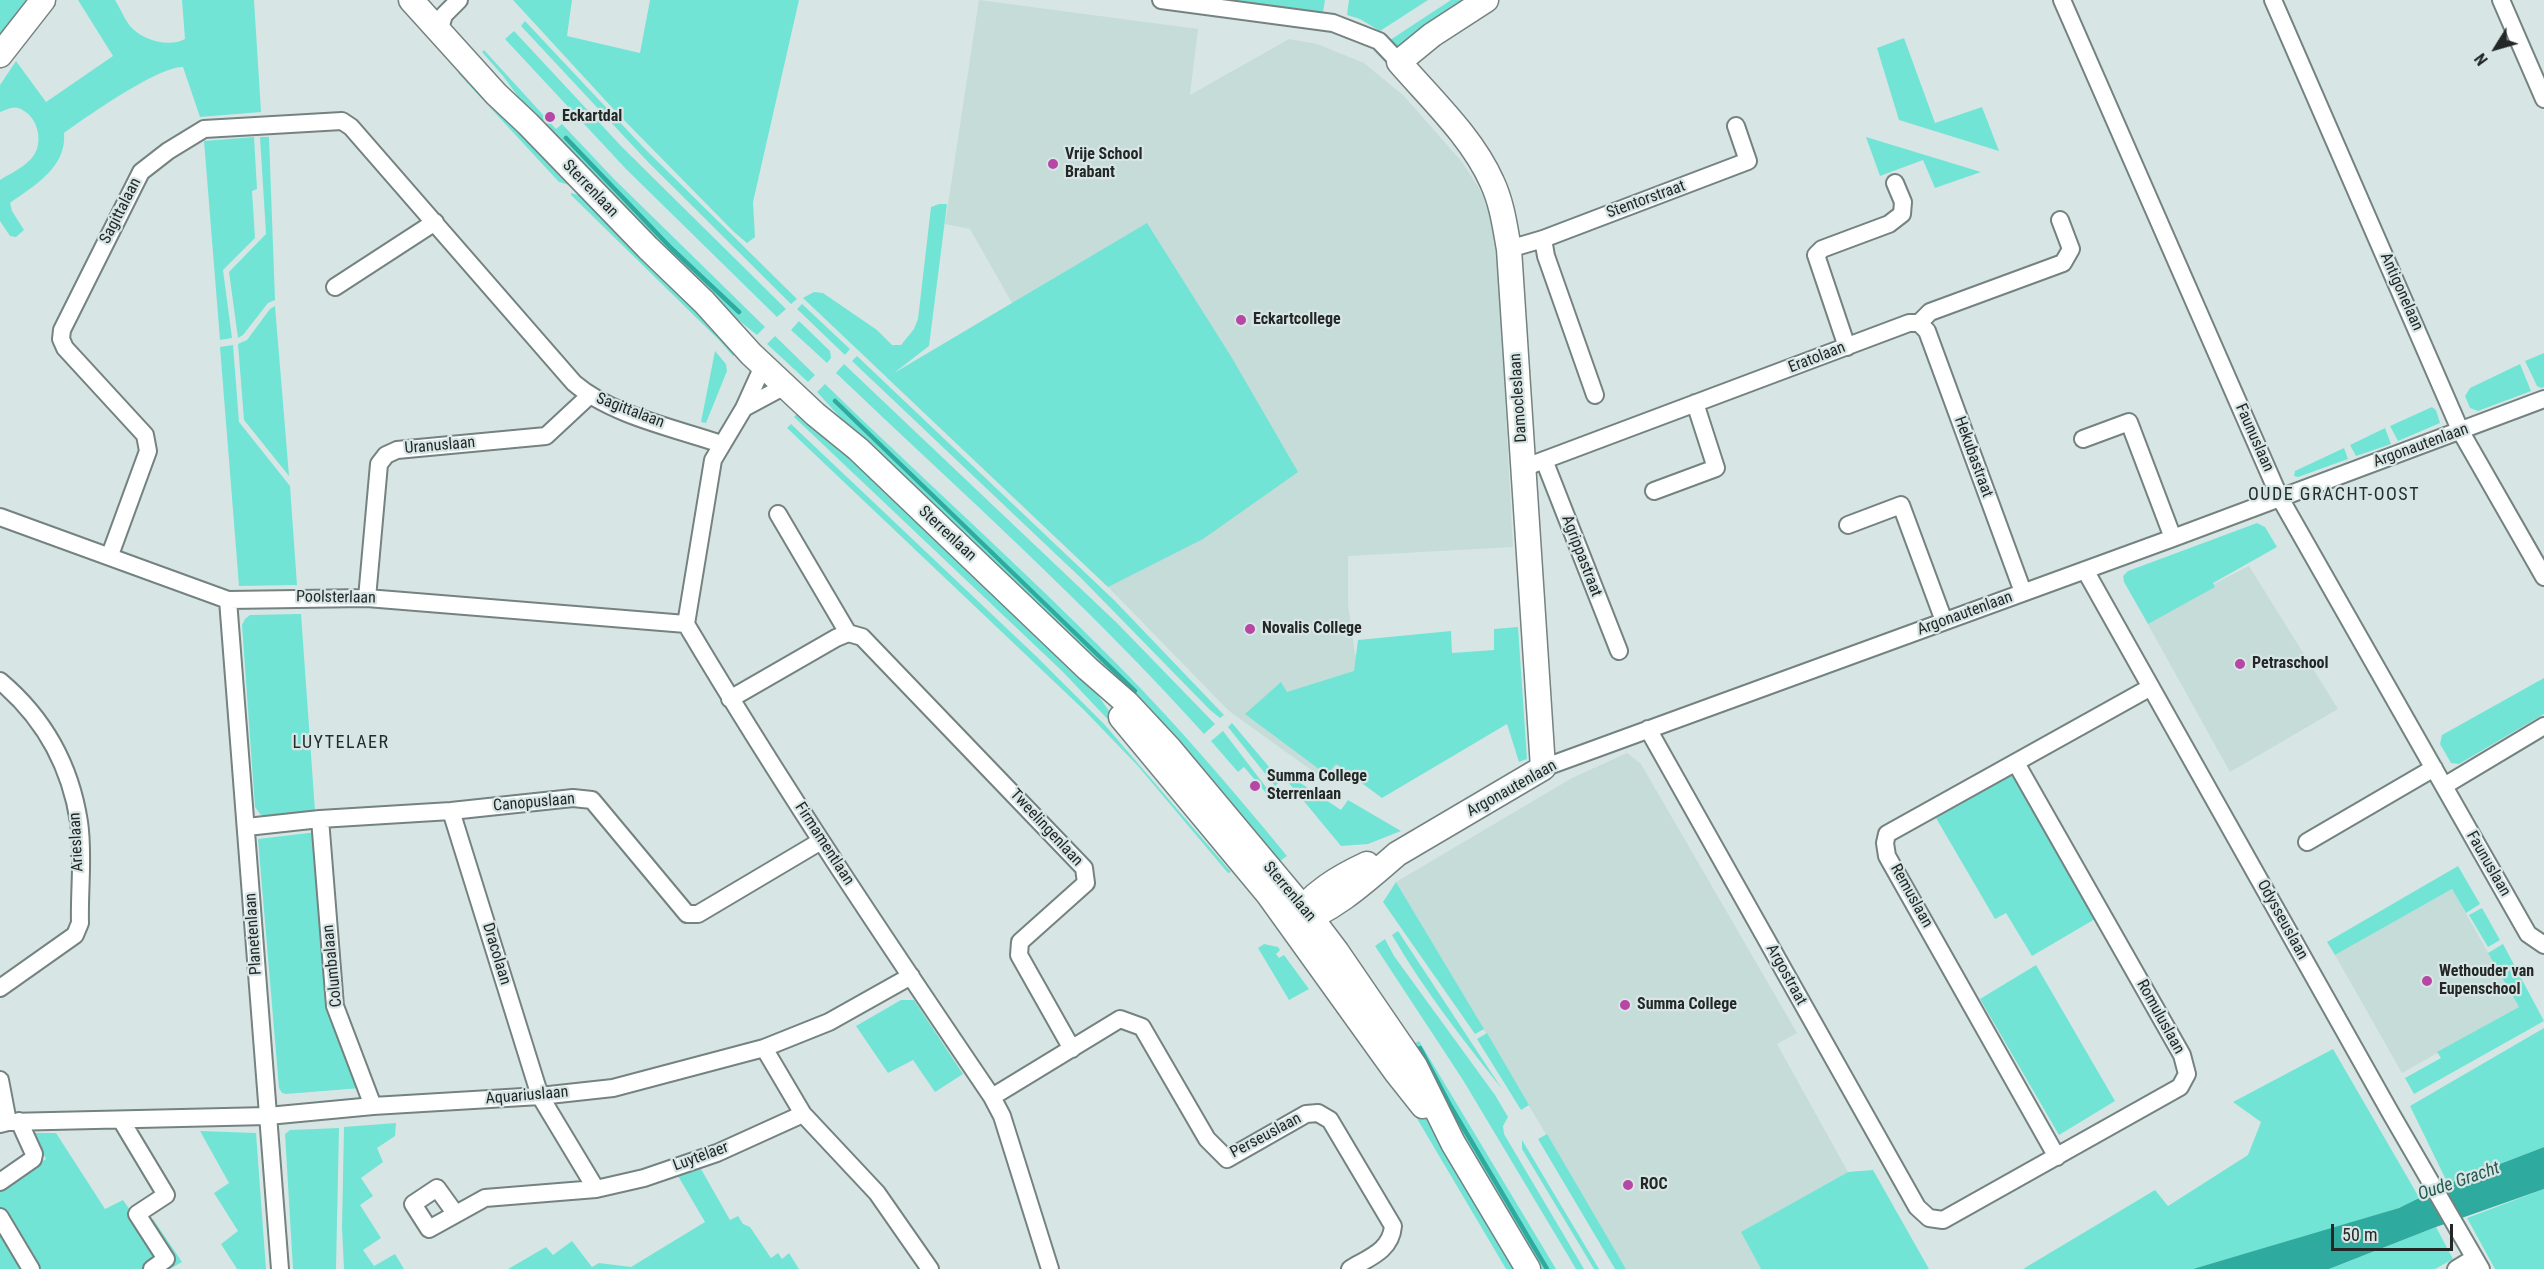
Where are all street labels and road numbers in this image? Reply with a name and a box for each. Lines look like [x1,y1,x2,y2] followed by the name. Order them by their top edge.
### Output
[558,156,622,222] street label: Sterrenlaan
[96,175,146,247] street label: Sagittalaan
[1604,177,1688,223] street label: Stentorstraat
[2375,250,2427,334] street label: Antigonelaan
[1786,338,1848,378] street label: Eratolaan
[1506,353,1532,443] street label: Damocleslaan
[593,389,667,433] street label: Sagittalaan
[2231,401,2277,475] street label: Faunuslaan
[1950,414,1996,500] street label: Hekubastraat
[2371,420,2471,472] street label: Argonautenlaan
[404,433,476,459] street label: Uranuslaan
[914,502,980,566] street label: Sterrenlaan
[1557,513,1605,599] street label: Agrippastraat
[296,588,376,608] street label: Poolsterlaan
[1915,588,2015,640] street label: Argonautenlaan
[1464,756,1560,822] street label: Argonautenlaan
[1005,786,1087,870] street label: Tweelingenlaan
[492,790,576,816] street label: Canopuslaan
[790,799,858,889] street label: Firmamentlaan
[66,812,88,872] street label: Arieslaan
[2462,828,2514,900] street label: Faunuslaan
[1258,858,1320,926] street label: Sterrenlaan
[1886,861,1936,931] street label: Remuslaan
[2252,877,2312,963] street label: Odysseuslaan
[242,892,266,976] street label: Planetenlaan
[478,921,514,987] street label: Dracolaan
[319,924,347,1008] street label: Columbalaan
[1761,941,1811,1009] street label: Argostraat
[2132,977,2188,1057] street label: Romuluslaan
[485,1083,569,1109] street label: Aquariuslaan
[1227,1109,1305,1163] street label: Perseuslaan
[671,1138,731,1176] street label: Luytelaer

